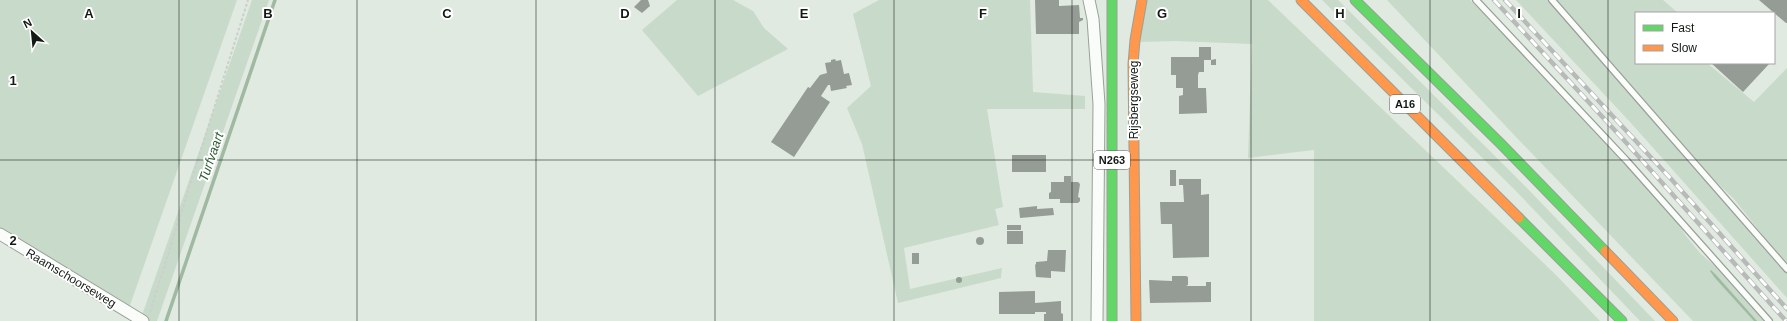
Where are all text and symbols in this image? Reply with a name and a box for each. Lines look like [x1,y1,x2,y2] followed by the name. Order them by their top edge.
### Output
[84,6,94,21] text: A
[263,6,273,21] text: B
[442,6,452,21] text: C
[620,6,630,21] text: D
[800,6,809,21] text: E
[979,6,987,21] text: F
[1157,6,1167,21] text: G
[1335,6,1345,21] text: H
[1517,6,1521,21] text: I
[12,12,52,52] north arrow
[1635,12,1775,64] legend
[21,16,34,30] text: N
[1671,21,1695,35] text: Fast
[1671,41,1697,55] text: Slow
[1127,61,1141,139] street label: Rijsbergseweg
[9,73,17,88] text: 1
[1390,95,1420,113] road number: A16
[196,129,227,184] water label: Turfvaart
[1094,151,1130,169] road number: N263
[9,233,17,248] text: 2
[23,246,119,310] street label: Raamschoorseweg

